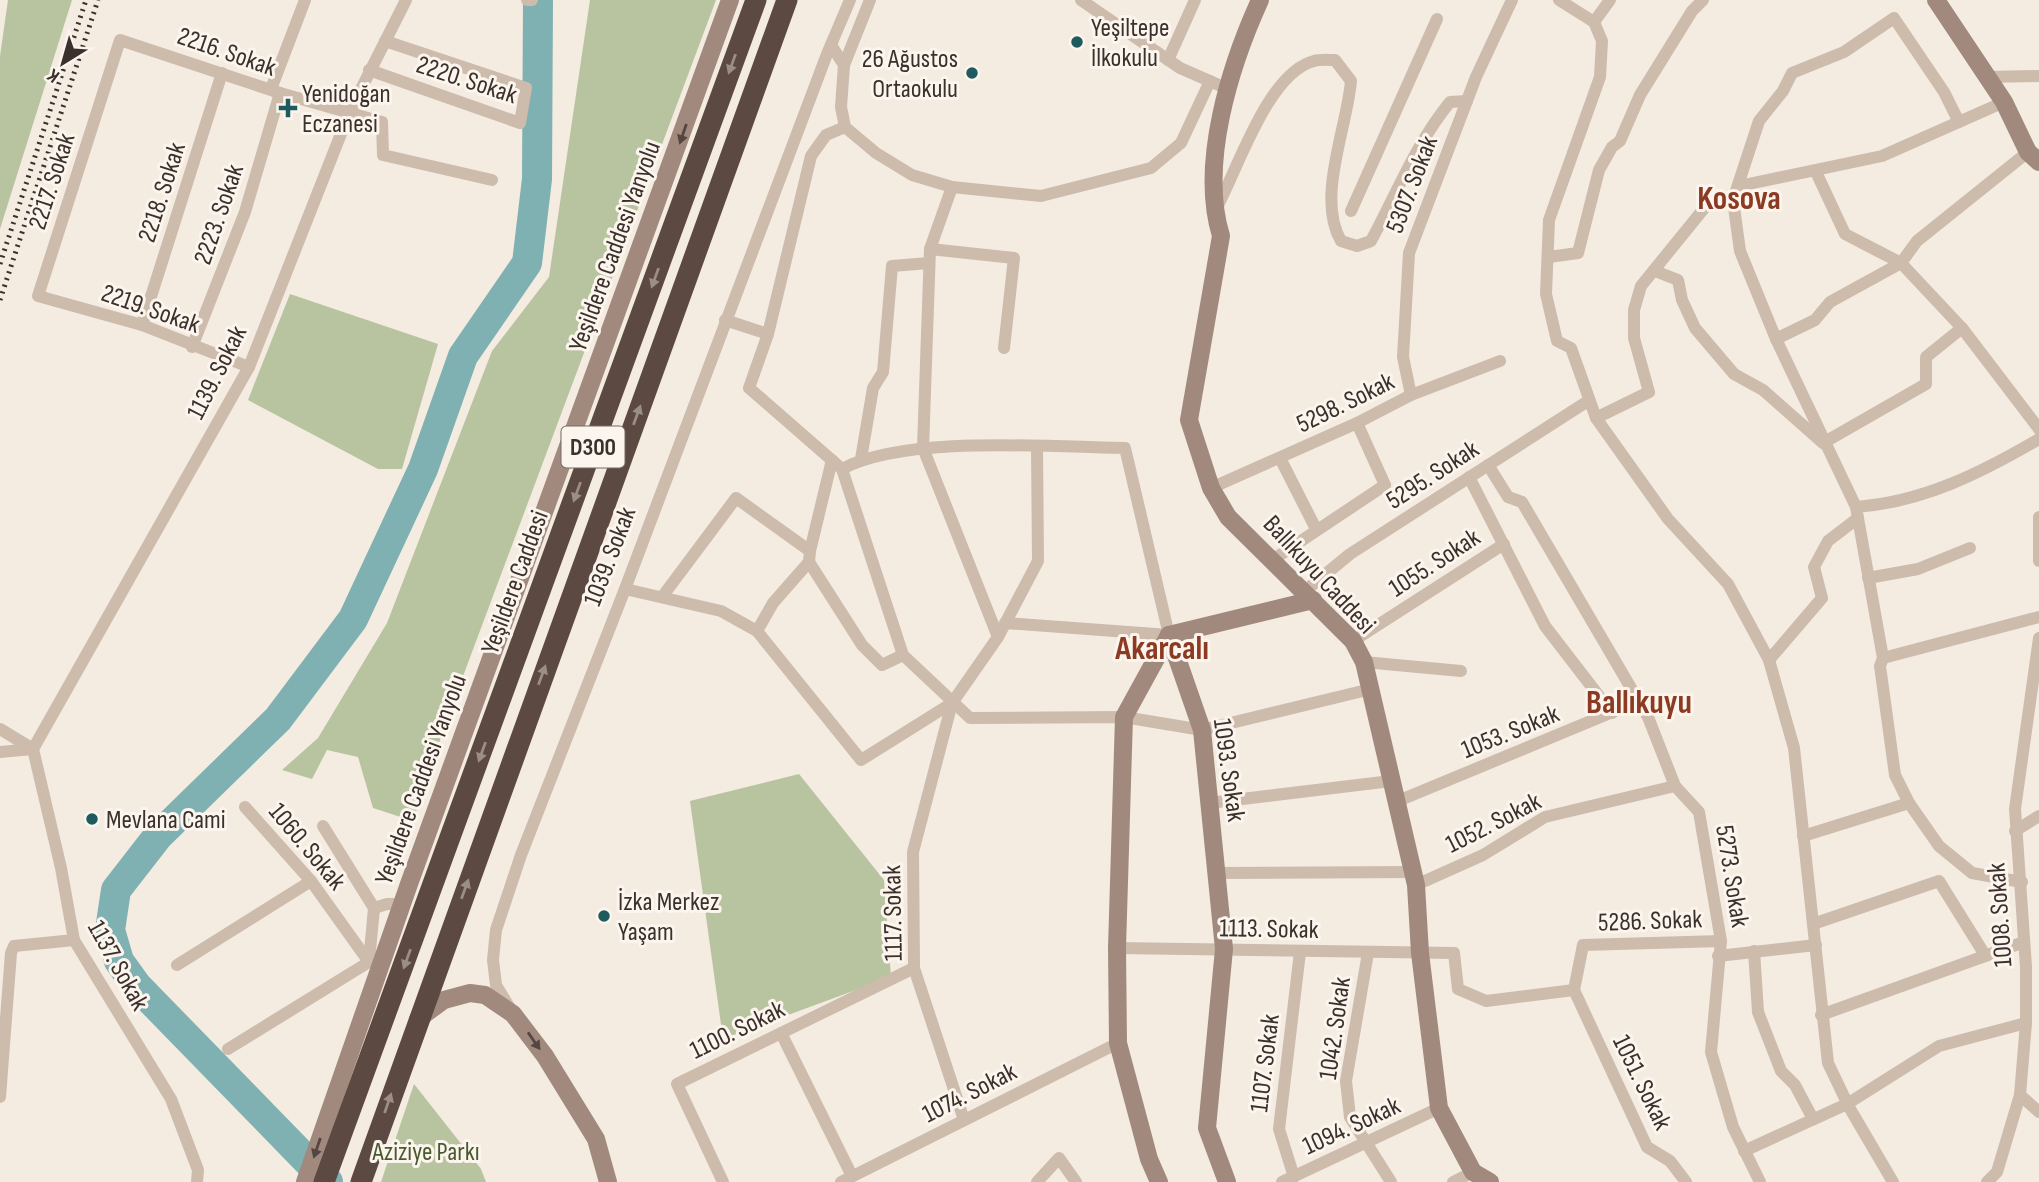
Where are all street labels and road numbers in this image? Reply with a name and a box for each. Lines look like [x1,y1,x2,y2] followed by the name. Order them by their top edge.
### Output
[173,21,280,84] street label: 2216. Sokak
[412,50,521,111] street label: 2220. Sokak
[22,129,83,234] street label: 2217. Sokak
[1380,131,1445,238] street label: 5307. Sokak
[563,137,668,356] street label: Yeşildere Caddesi Yanyolu
[132,139,193,246] street label: 2218. Sokak
[188,160,251,269] street label: 2223. Sokak
[97,278,204,341] street label: 2219. Sokak
[181,321,254,425] street label: 1139. Sokak
[1292,366,1400,440] street label: 5298. Sokak
[562,426,624,467] road number: D300
[1381,434,1485,517] street label: 5295. Sokak
[577,503,643,610] street label: 1039. Sokak
[475,507,556,658] street label: Yeşildere Caddesi
[1256,509,1382,641] street label: Ballıkuyu Caddesi
[1383,522,1486,604] street label: 1055. Sokak
[369,670,474,889] street label: Yeşildere Caddesi Yanyolu
[1457,699,1564,766] street label: 1053. Sokak
[1206,717,1251,824] street label: 1093. Sokak
[1441,786,1547,860] street label: 1052. Sokak
[262,797,352,897] street label: 1060. Sokak
[1708,823,1755,930] street label: 5273. Sokak
[1981,862,2020,968] street label: 1008. Sokak
[877,865,910,961] street label: 1117. Sokak
[1597,904,1703,939] street label: 5286. Sokak
[1219,913,1319,946] street label: 1113. Sokak
[80,915,155,1016] street label: 1137. Sokak
[1313,975,1358,1081] street label: 1042. Sokak
[685,994,790,1067] street label: 1100. Sokak
[1244,1012,1287,1114] street label: 1107. Sokak
[1605,1030,1678,1135] street label: 1051. Sokak
[917,1056,1022,1130] street label: 1074. Sokak
[1298,1090,1405,1162] street label: 1094. Sokak

